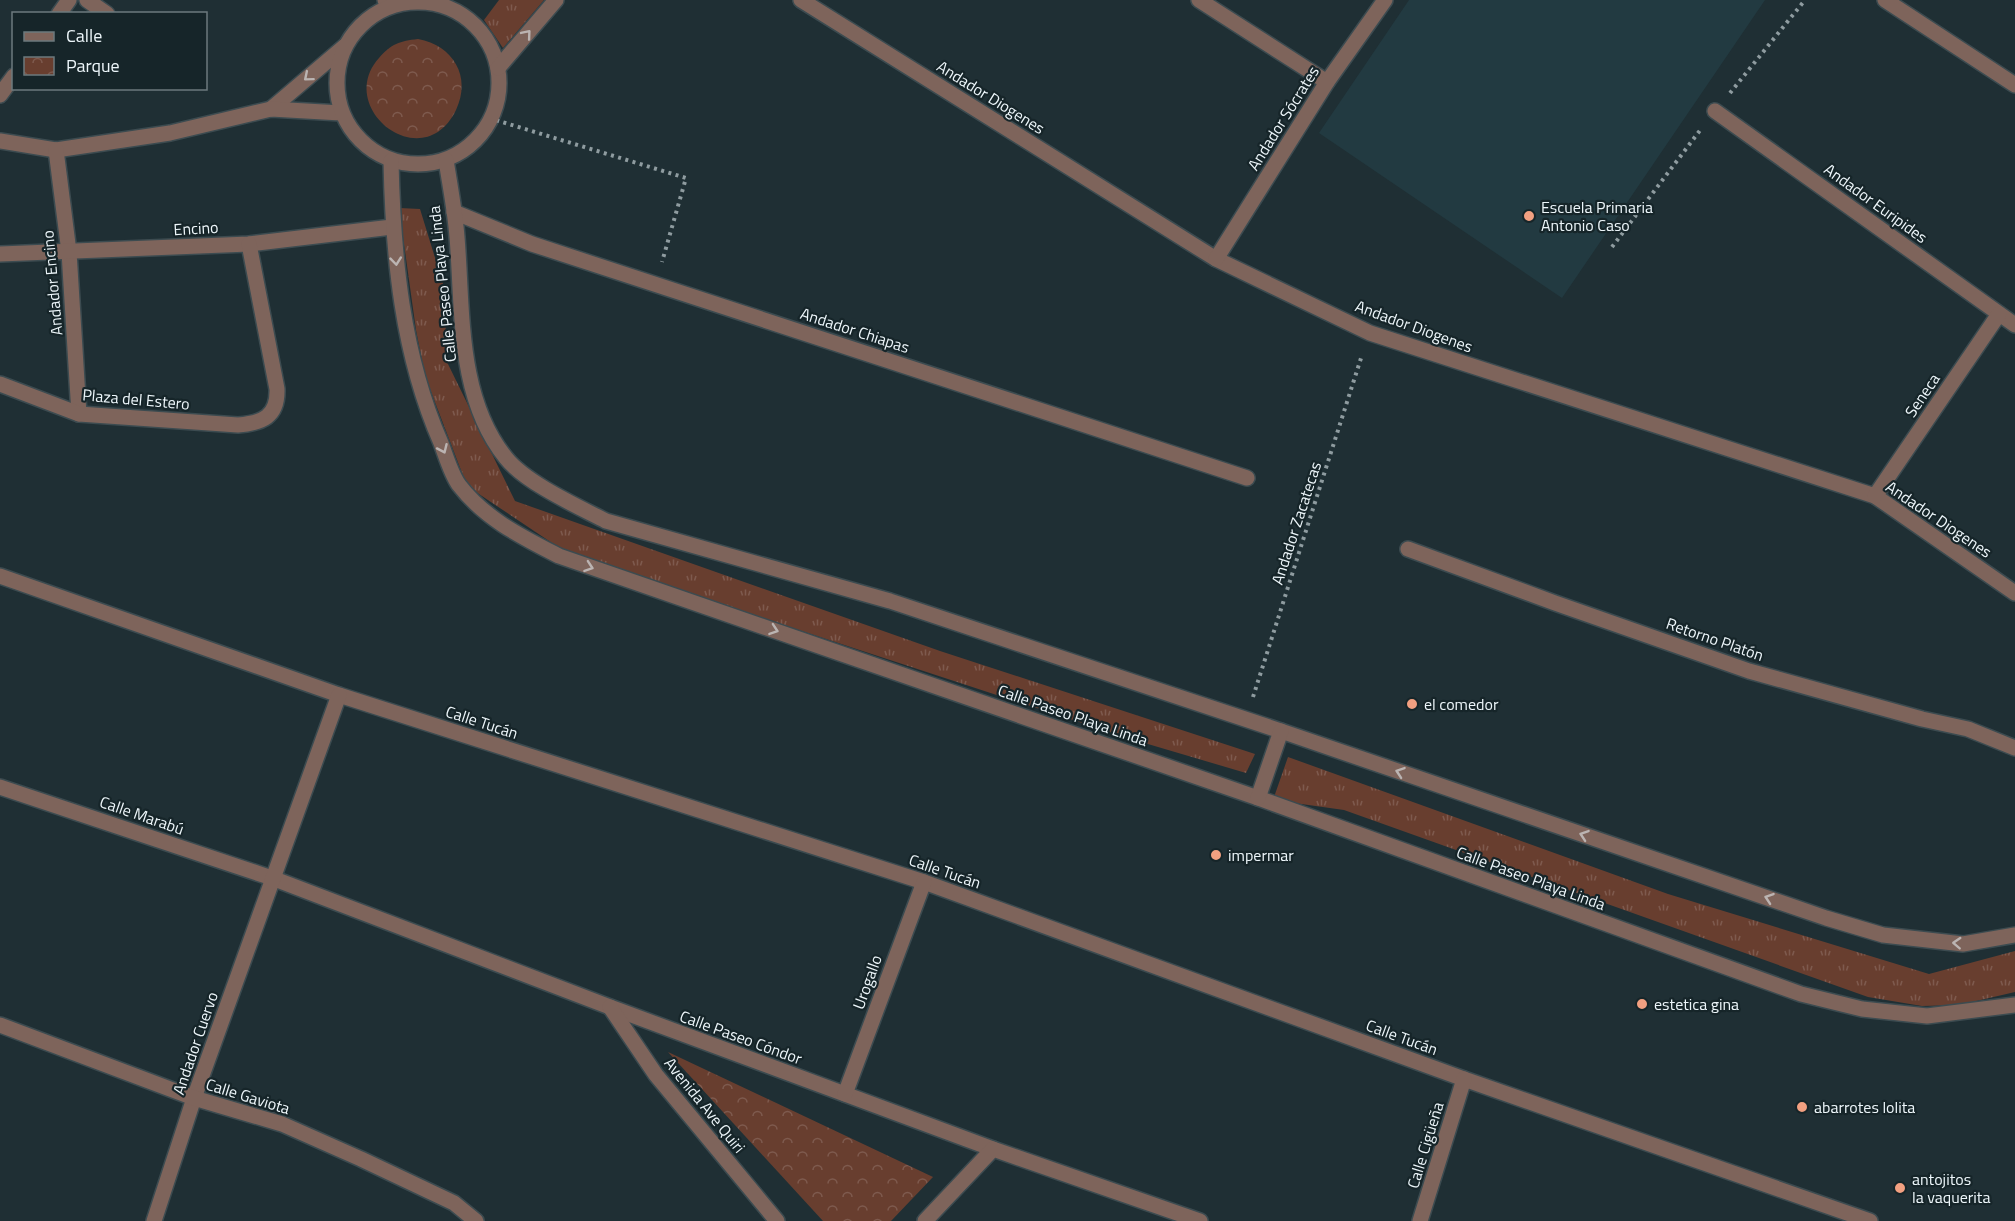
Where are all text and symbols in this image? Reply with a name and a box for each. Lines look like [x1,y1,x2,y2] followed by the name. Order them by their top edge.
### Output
[12,12,207,90] legend
[66,22,102,49] text: Calle
[520,30,531,41] one-way arrow
[66,52,120,79] text: Parque
[932,54,1050,140] street label: Andador Diogenes
[1241,61,1325,175] street label: Andador Sócrates
[304,70,315,81] one-way arrow
[1819,157,1933,249] street label: Andador Euripides
[1541,195,1653,237] place label: Escuela Primaria Antonio Caso
[422,205,462,363] street label: Calle Paseo Playa Linda
[1522,209,1536,223] marker: Escuela Primaria Antonio Caso
[173,215,219,241] street label: Encino
[35,229,69,337] street label: Andador Encino
[389,257,402,266] one-way arrow
[1352,294,1476,358] street label: Andador Diogenes
[797,301,913,359] street label: Andador Chiapas
[1899,368,1945,422] street label: Seneca
[81,382,191,416] street label: Plaza del Estero
[436,443,448,454] one-way arrow
[1265,458,1327,588] street label: Andador Zacatecas
[1881,475,1997,563] street label: Andador Diogenes
[584,559,594,572] one-way arrow
[1663,611,1767,667] street label: Retorno Platón
[768,623,779,636] one-way arrow
[995,678,1151,752] street label: Calle Paseo Playa Linda
[1424,692,1499,716] place label: el comedor
[1405,697,1419,711] marker: el comedor
[443,699,521,745] street label: Calle Tucán
[1395,766,1406,779] one-way arrow
[97,789,187,841] street label: Calle Marabú
[1579,830,1590,843] one-way arrow
[1453,840,1609,916] street label: Calle Paseo Playa Linda
[1228,843,1294,867] place label: impermar
[906,847,984,895] street label: Calle Tucán
[1209,848,1223,862] marker: impermar
[1764,893,1775,906] one-way arrow
[1953,936,1962,949] one-way arrow
[846,951,888,1013] street label: Urogallo
[166,988,224,1098] street label: Andador Cuervo
[1654,992,1739,1016] place label: estetica gina
[1635,997,1649,1011] marker: estetica gina
[676,1004,806,1070] street label: Calle Paseo Cóndor
[1363,1013,1441,1061] street label: Calle Tucán
[659,1052,751,1158] street label: Avenida Ave Quiri
[203,1072,293,1120] street label: Calle Gaviota
[1814,1095,1915,1119] place label: abarrotes lolita
[1400,1099,1450,1191] street label: Calle Cigüeña
[1795,1100,1809,1114] marker: abarrotes lolita
[1912,1167,1990,1209] place label: antojitos la vaquerita
[1893,1181,1907,1195] marker: antojitos la vaquerita

